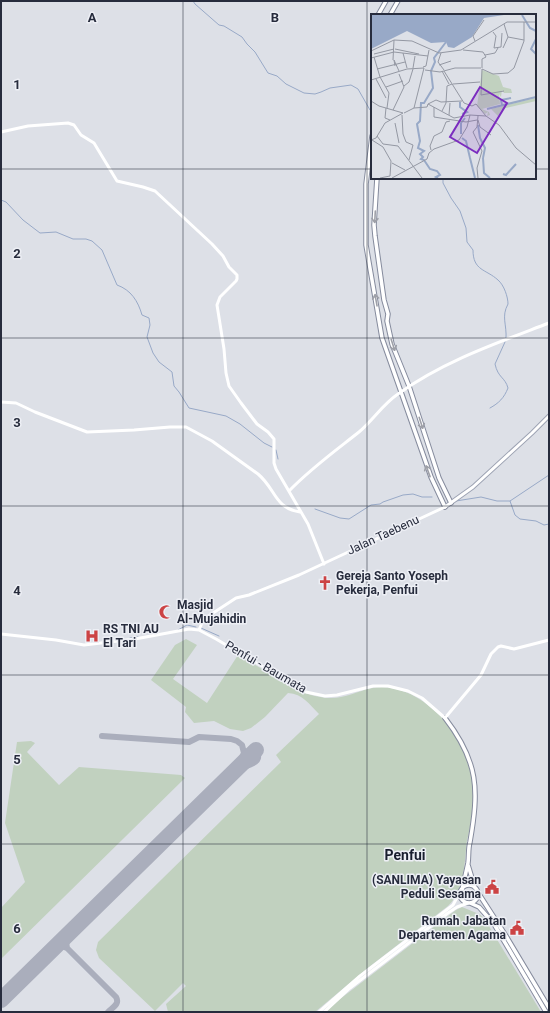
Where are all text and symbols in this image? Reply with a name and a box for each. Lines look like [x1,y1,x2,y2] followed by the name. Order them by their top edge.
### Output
[88,10,97,25] text: A
[271,10,279,25] text: B
[371,14,536,179] inset map
[13,77,21,92] text: 1
[371,210,378,223] one-way arrow
[13,246,21,261] text: 2
[372,294,380,307] one-way arrow
[389,339,397,351] one-way arrow
[13,415,21,430] text: 3
[418,417,425,430] one-way arrow
[424,466,432,478] one-way arrow
[345,512,421,558] street label: Jalan Taebenu
[336,569,448,597] place label: Gereja Santo Yoseph Pekerja, Penfui
[317,575,333,591] church icon: Gereja Santo Yoseph Pekerja, Penfui
[13,583,21,598] text: 4
[177,598,247,626] place label: Masjid Al-Mujahidin
[158,604,174,620] mosque icon: Masjid Al-Mujahidin
[103,622,159,650] place label: RS TNI AU El Tari
[84,628,100,644] hospital icon: RS TNI AU El Tari
[223,638,309,696] street label: Penfui - Baumata
[13,752,21,767] text: 5
[385,847,425,863] district label: Penfui
[372,873,482,901] place label: (SANLIMA) Yayasan Peduli Sesama
[484,879,500,895] public building icon: (SANLIMA) Yayasan Peduli Sesama
[399,914,507,942] place label: Rumah Jabatan Departemen Agama
[509,920,525,936] public building icon: Rumah Jabatan Departemen Agama
[13,921,21,936] text: 6

